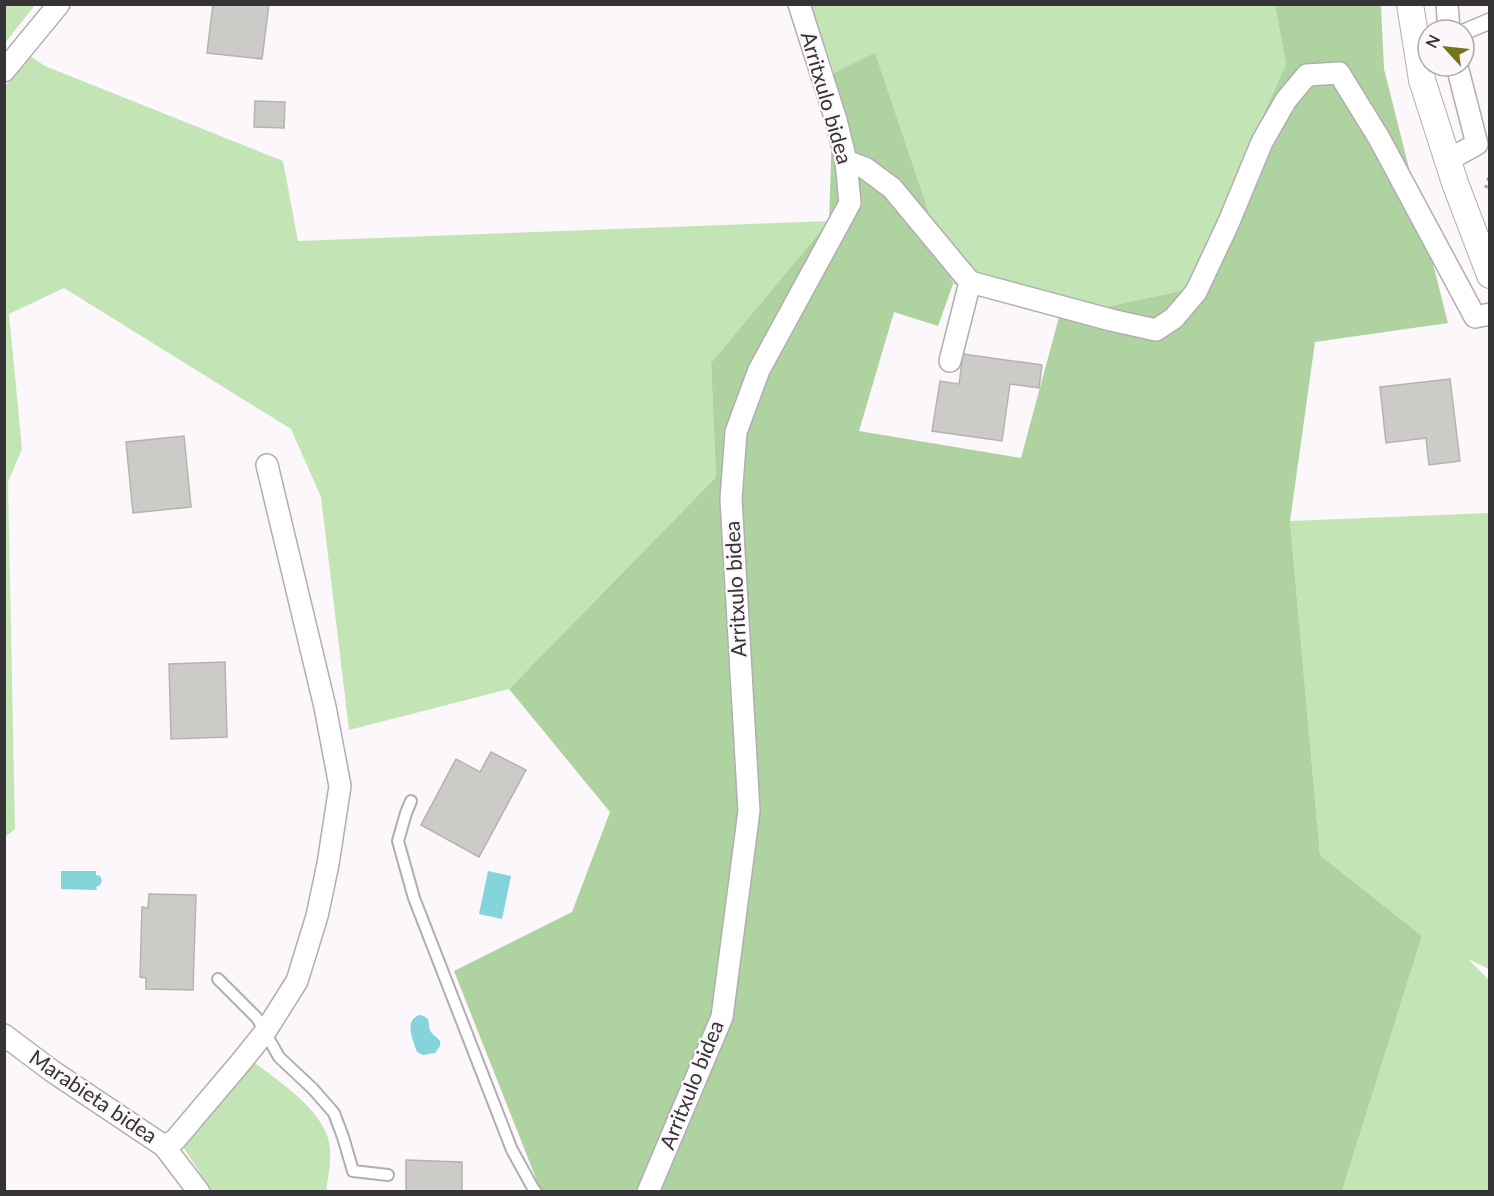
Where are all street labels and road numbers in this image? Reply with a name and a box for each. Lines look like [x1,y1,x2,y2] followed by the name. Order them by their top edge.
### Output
[797,29,858,167] street label: Arritxulo bidea
[718,520,751,658] street label: Arritxulo bidea
[653,1016,728,1152] street label: Arritxulo bidea
[25,1044,163,1148] street label: Marabieta bidea

